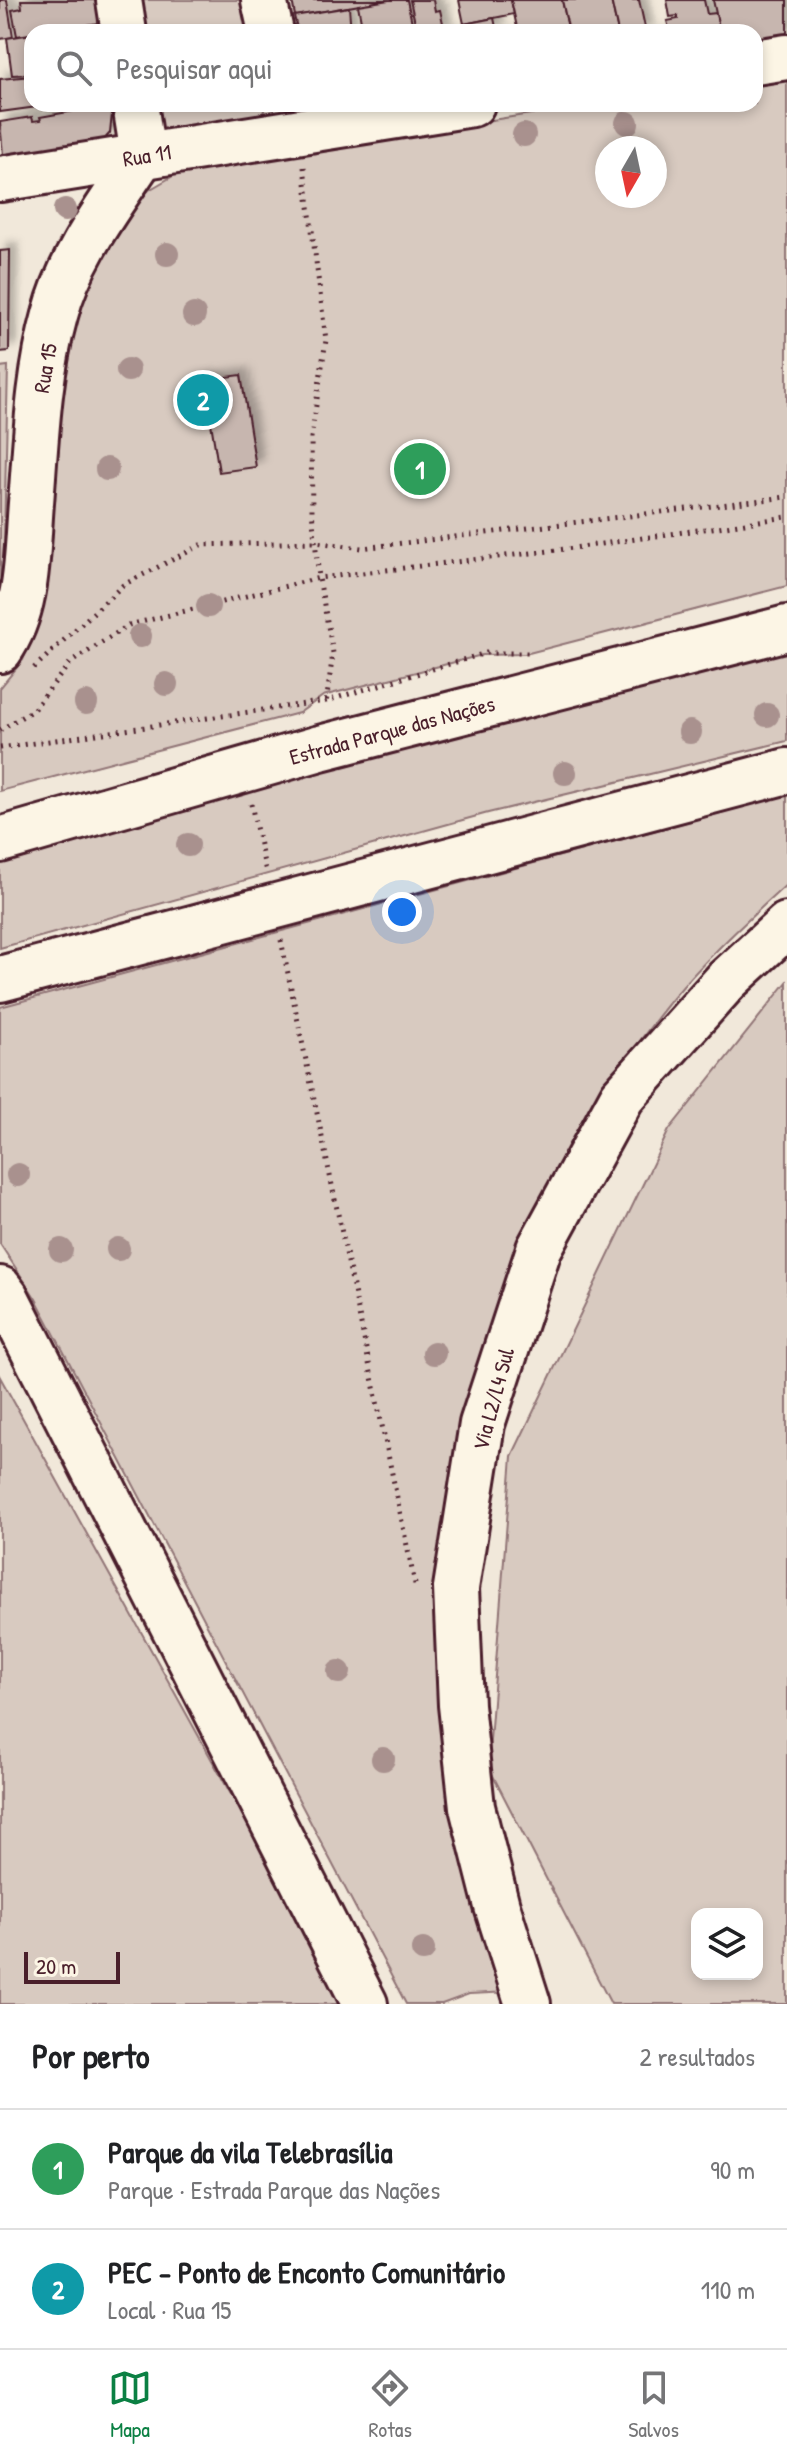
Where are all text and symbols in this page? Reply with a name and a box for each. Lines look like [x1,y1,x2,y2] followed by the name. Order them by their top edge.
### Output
[24,24,763,112] search box
[52,46,96,90] icon: search
[116,48,273,88] text: Pesquisar aqui
[121,136,173,174] street label: Rua 11
[595,136,667,208] north arrow
[26,341,64,395] street label: Rua 15
[177,370,229,430] pin: 2
[394,439,446,499] pin: 1
[286,688,498,772] street label: Estrada Parque das Nações
[382,892,422,932] your location
[465,1344,521,1454] street label: Via L2/L4 Sul
[691,1908,763,1980] map controls
[691,1908,763,1980] button: layers
[24,1948,120,1984] scale bar
[36,1951,76,1981] text: 20 m
[32,2033,150,2079] text: Por perto
[639,2039,755,2074] text: 2 resultados
[108,2132,393,2172] text: Parque da vila Telebrasília
[53,2152,63,2187] text: 1
[710,2152,755,2187] text: 90 m
[108,2172,440,2207] text: Parque · Estrada Parque das Nações
[108,2252,505,2292] text: PEC - Ponto de Enconto Comunitário
[52,2272,64,2307] text: 2
[701,2272,755,2307] text: 110 m
[108,2292,231,2327] text: Local · Rua 15
[108,2366,152,2444] tab: Mapa
[368,2366,412,2444] tab: Rotas
[628,2366,679,2444] tab: Salvos

